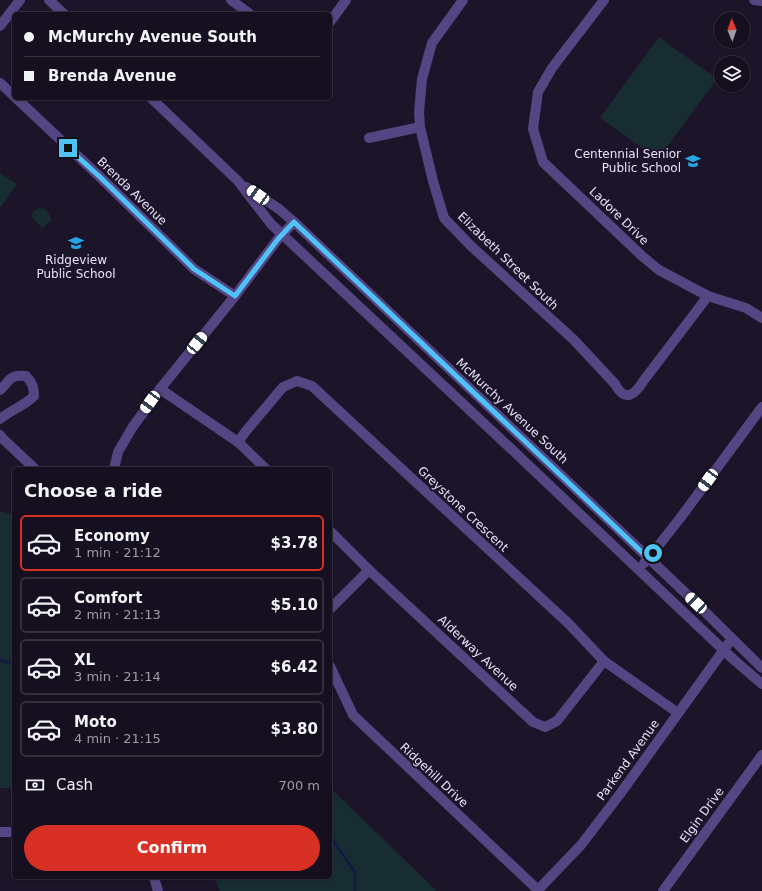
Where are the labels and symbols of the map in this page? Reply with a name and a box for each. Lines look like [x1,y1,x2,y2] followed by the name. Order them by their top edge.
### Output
[714,12,750,48] north arrow
[59,139,77,157] route end
[574,147,681,175] place label: Centennial Senior Public School
[684,152,702,170] school or university icon: Centennial Senior Public School
[94,154,170,228] street label: Brenda Avenue
[245,183,271,207] car
[586,184,652,248] street label: Ladore Drive
[455,209,561,313] street label: Elizabeth Street South
[67,234,85,252] school or university icon: Ridgeview Public School
[36,253,116,281] place label: Ridgeview Public School
[185,330,209,356] car
[453,355,571,467] street label: McMurchy Avenue South
[138,389,162,415] car
[415,463,511,555] street label: Greystone Crescent
[696,467,720,493] car
[644,544,662,562] route start
[683,590,709,616] car
[435,612,521,694] street label: Alderway Avenue
[594,717,662,803] street label: Parkend Avenue
[397,740,471,810] street label: Ridgehill Drive
[677,784,727,846] street label: Elgin Drive

